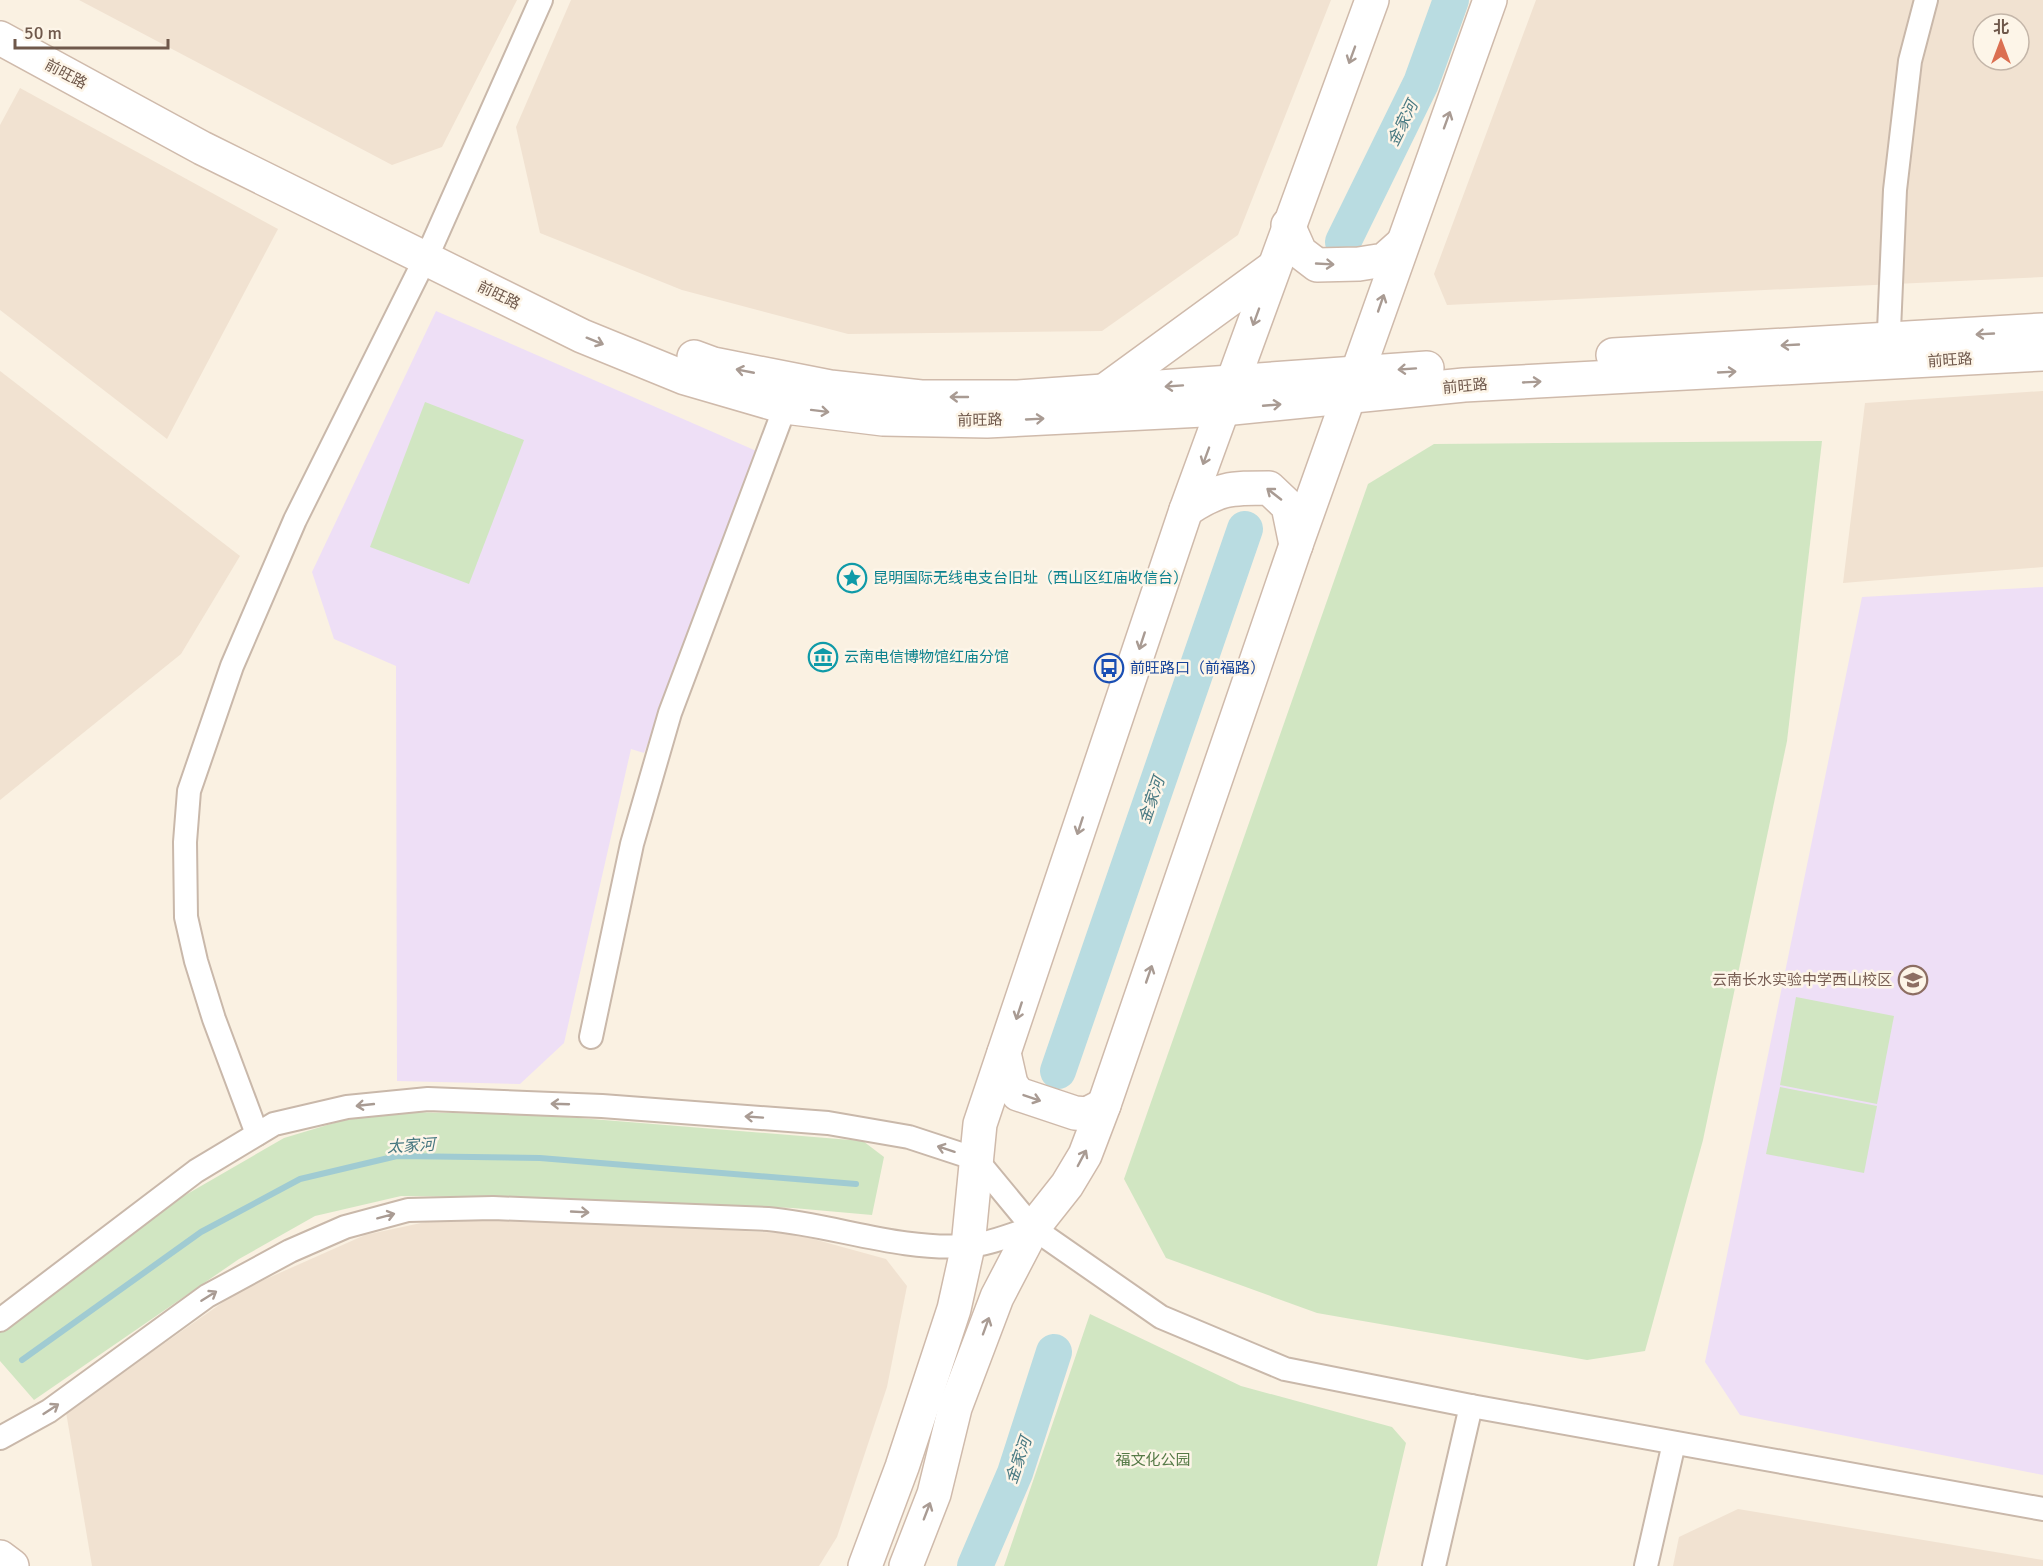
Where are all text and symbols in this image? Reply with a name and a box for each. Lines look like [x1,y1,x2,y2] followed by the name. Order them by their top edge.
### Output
[15,12,168,50] scale bar
[1971,12,2031,72] north arrow
[1993,18,2009,38] text: 北
[24,22,62,44] text: 50 m
[1346,45,1357,64] one-way arrow
[42,55,90,93] street label: 前旺路
[1383,95,1424,149] water label: 金家河
[1442,111,1453,130] one-way arrow
[1315,259,1334,270] one-way arrow
[475,277,523,313] street label: 前旺路
[1377,294,1388,313] one-way arrow
[1249,307,1260,326] one-way arrow
[1975,328,1995,339] one-way arrow
[585,336,603,347] one-way arrow
[1780,339,1800,350] one-way arrow
[1927,349,1973,371] street label: 前旺路
[1397,364,1417,375] one-way arrow
[736,365,755,376] one-way arrow
[1716,367,1736,378] one-way arrow
[1442,375,1488,397] street label: 前旺路
[1521,376,1541,387] one-way arrow
[1165,381,1185,392] one-way arrow
[949,391,969,403] one-way arrow
[1262,399,1281,410] one-way arrow
[810,406,829,417] one-way arrow
[957,411,1003,429] street label: 前旺路
[1025,413,1045,424] one-way arrow
[1199,447,1210,465] one-way arrow
[1266,488,1282,501] one-way arrow
[836,562,868,594] place icon: 昆明国际无线电支台旧址（西山区红庙收信台）
[873,569,1188,587] place label: 昆明国际无线电支台旧址（西山区红庙收信台）
[1136,631,1147,650] one-way arrow
[807,641,839,673] museum icon: 云南电信博物馆红庙分馆
[844,648,1009,666] place label: 云南电信博物馆红庙分馆
[1093,652,1125,684] bus stop icon: 前旺路口（前福路）
[1130,659,1265,677] place label: 前旺路口（前福路）
[1135,772,1170,826] water label: 金家河
[1074,816,1085,835] one-way arrow
[1897,964,1929,996] school or university icon: 云南长水实验中学西山校区
[1144,966,1155,984] one-way arrow
[1712,971,1892,989] place label: 云南长水实验中学西山校区
[1012,1001,1023,1020] one-way arrow
[1022,1094,1041,1105] one-way arrow
[550,1099,570,1110] one-way arrow
[356,1100,376,1111] one-way arrow
[745,1111,765,1122] one-way arrow
[387,1135,439,1157] water label: 太家河
[937,1143,956,1154] one-way arrow
[1077,1149,1089,1167] one-way arrow
[570,1207,590,1218] one-way arrow
[376,1210,395,1221] one-way arrow
[200,1289,217,1301] one-way arrow
[982,1317,993,1336] one-way arrow
[42,1403,58,1415] one-way arrow
[1002,1432,1037,1486] water label: 金家河
[1115,1451,1191,1469] park label: 福文化公园
[923,1503,934,1521] one-way arrow

